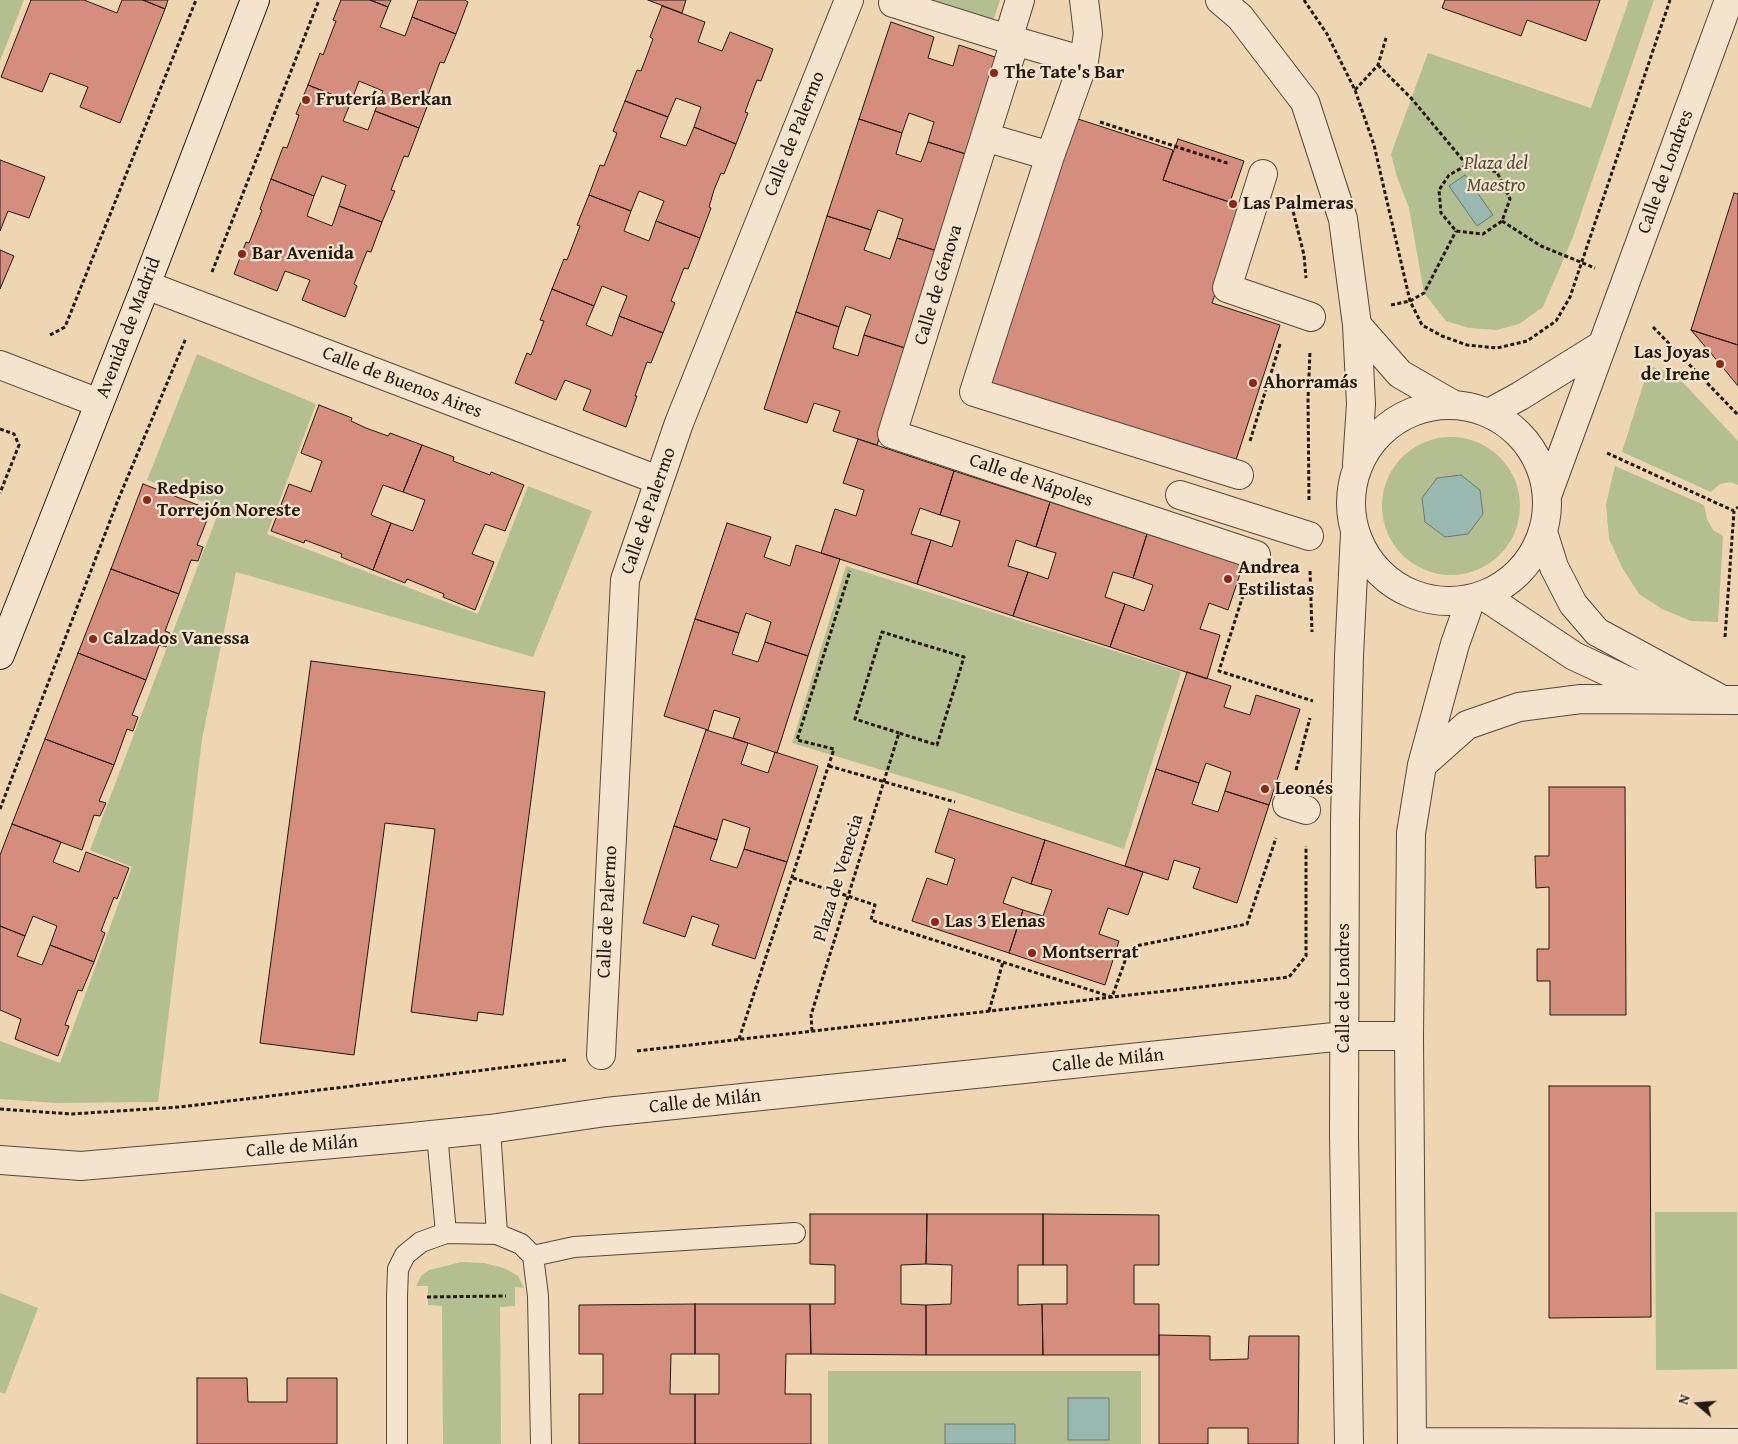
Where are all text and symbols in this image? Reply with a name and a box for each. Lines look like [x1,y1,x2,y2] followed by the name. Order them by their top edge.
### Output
[1004,62,1125,84] place label: The Tate's Bar
[988,67,1000,79] marker: The Tate's Bar
[760,68,830,200] street label: Calle de Palermo
[316,89,452,111] place label: Frutería Berkan
[300,94,312,106] marker: Frutería Berkan
[1633,107,1699,237] street label: Calle de Londres
[1464,153,1528,197] park label: Plaza del Maestro
[1243,193,1354,215] place label: Las Palmeras
[1227,198,1239,210] marker: Las Palmeras
[910,222,968,348] street label: Calle de Génova
[252,243,354,265] place label: Bar Avenida
[236,248,248,260] marker: Bar Avenida
[92,254,166,402] street label: Avenida de Madrid
[319,342,485,424] street label: Calle de Buenos Aires
[1634,342,1710,386] place label: Las Joyas de Irene
[1714,358,1726,370] marker: Las Joyas de Irene
[1263,372,1358,394] place label: Ahorramás
[1247,377,1259,389] marker: Ahorramás
[617,445,681,577] street label: Calle de Palermo
[966,449,1096,513] street label: Calle de Nápoles
[157,478,301,522] place label: Redpiso Torrejón Noreste
[141,494,153,506] marker: Redpiso Torrejón Noreste
[1238,557,1314,601] place label: Andrea Estilistas
[1222,573,1234,585] marker: Andrea Estilistas
[103,628,249,650] place label: Calzados Vanessa
[87,633,99,645] marker: Calzados Vanessa
[1275,778,1333,800] place label: Leonés
[1259,783,1271,795] marker: Leonés
[809,812,869,944] street label: Plaza de Venecia
[593,845,623,979] street label: Calle de Palermo
[945,911,1046,933] place label: Las 3 Elenas
[929,916,941,928] marker: Las 3 Elenas
[1333,923,1355,1053] street label: Calle de Londres
[1042,942,1139,964] place label: Montserrat
[1026,947,1038,959] marker: Montserrat
[1051,1044,1165,1078] street label: Calle de Milán
[648,1085,762,1119] street label: Calle de Milán
[245,1131,359,1163] street label: Calle de Milán
[1673,1379,1723,1429] north arrow
[1673,1392,1695,1407] text: N

